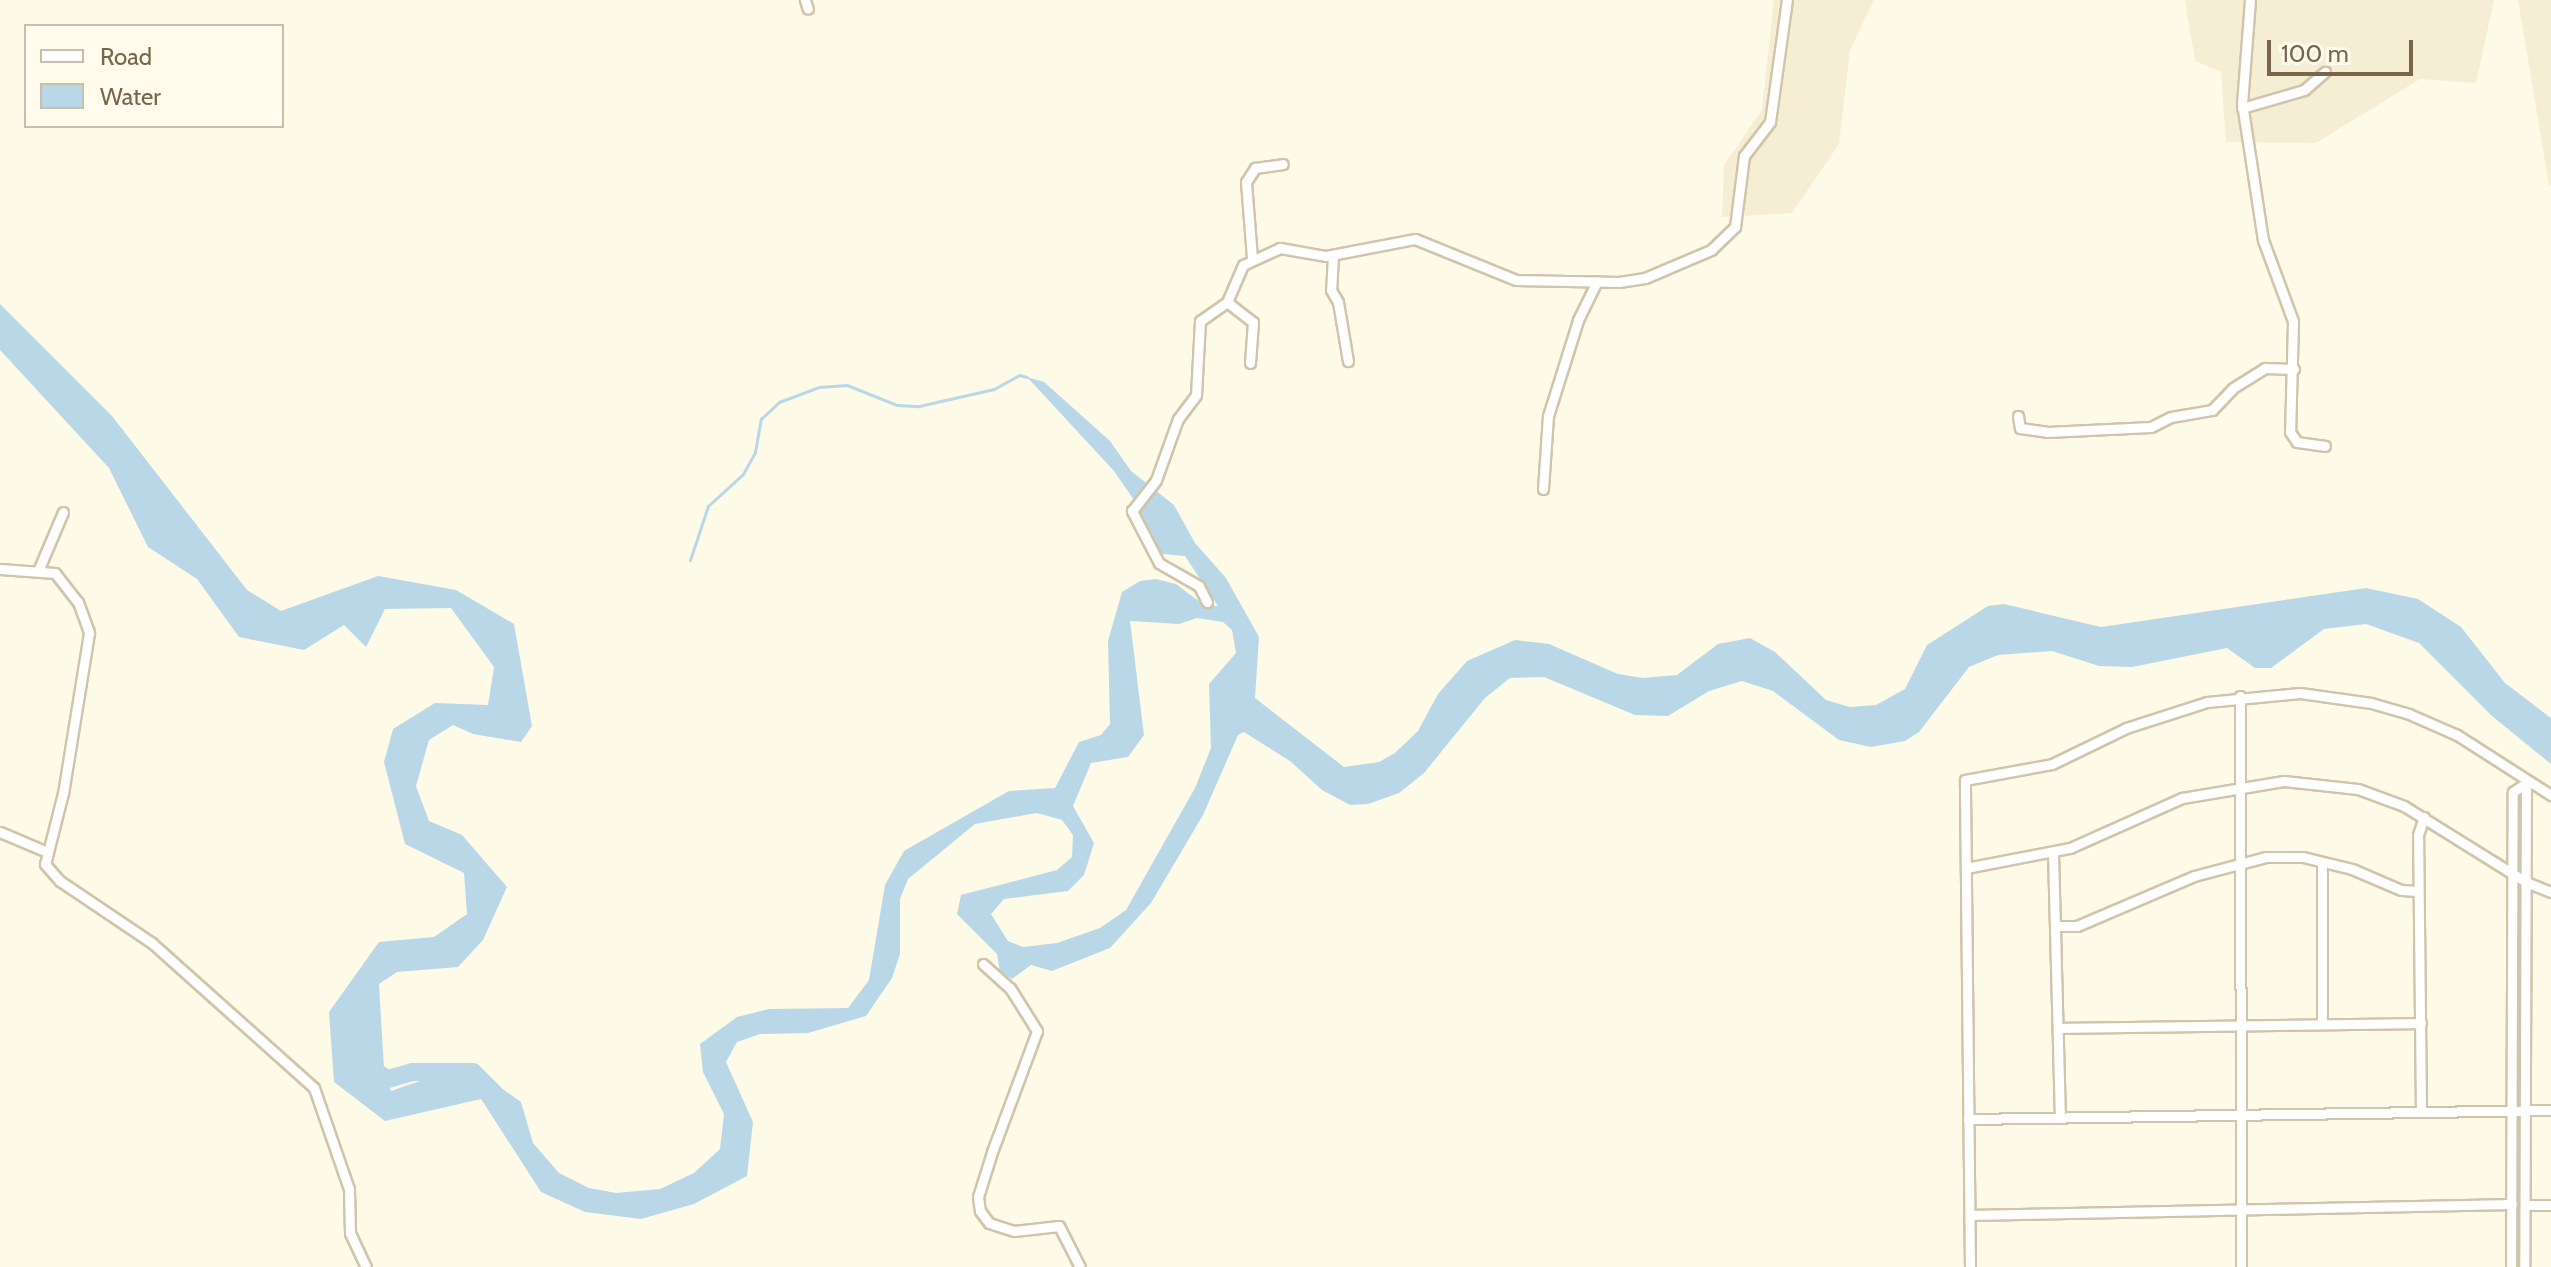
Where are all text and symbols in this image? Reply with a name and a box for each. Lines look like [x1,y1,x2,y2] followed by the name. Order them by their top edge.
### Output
[24,24,284,128] legend
[2271,24,2417,74] scale bar
[2281,39,2349,68] text: 100 m
[100,42,152,71] text: Road
[100,82,161,111] text: Water

